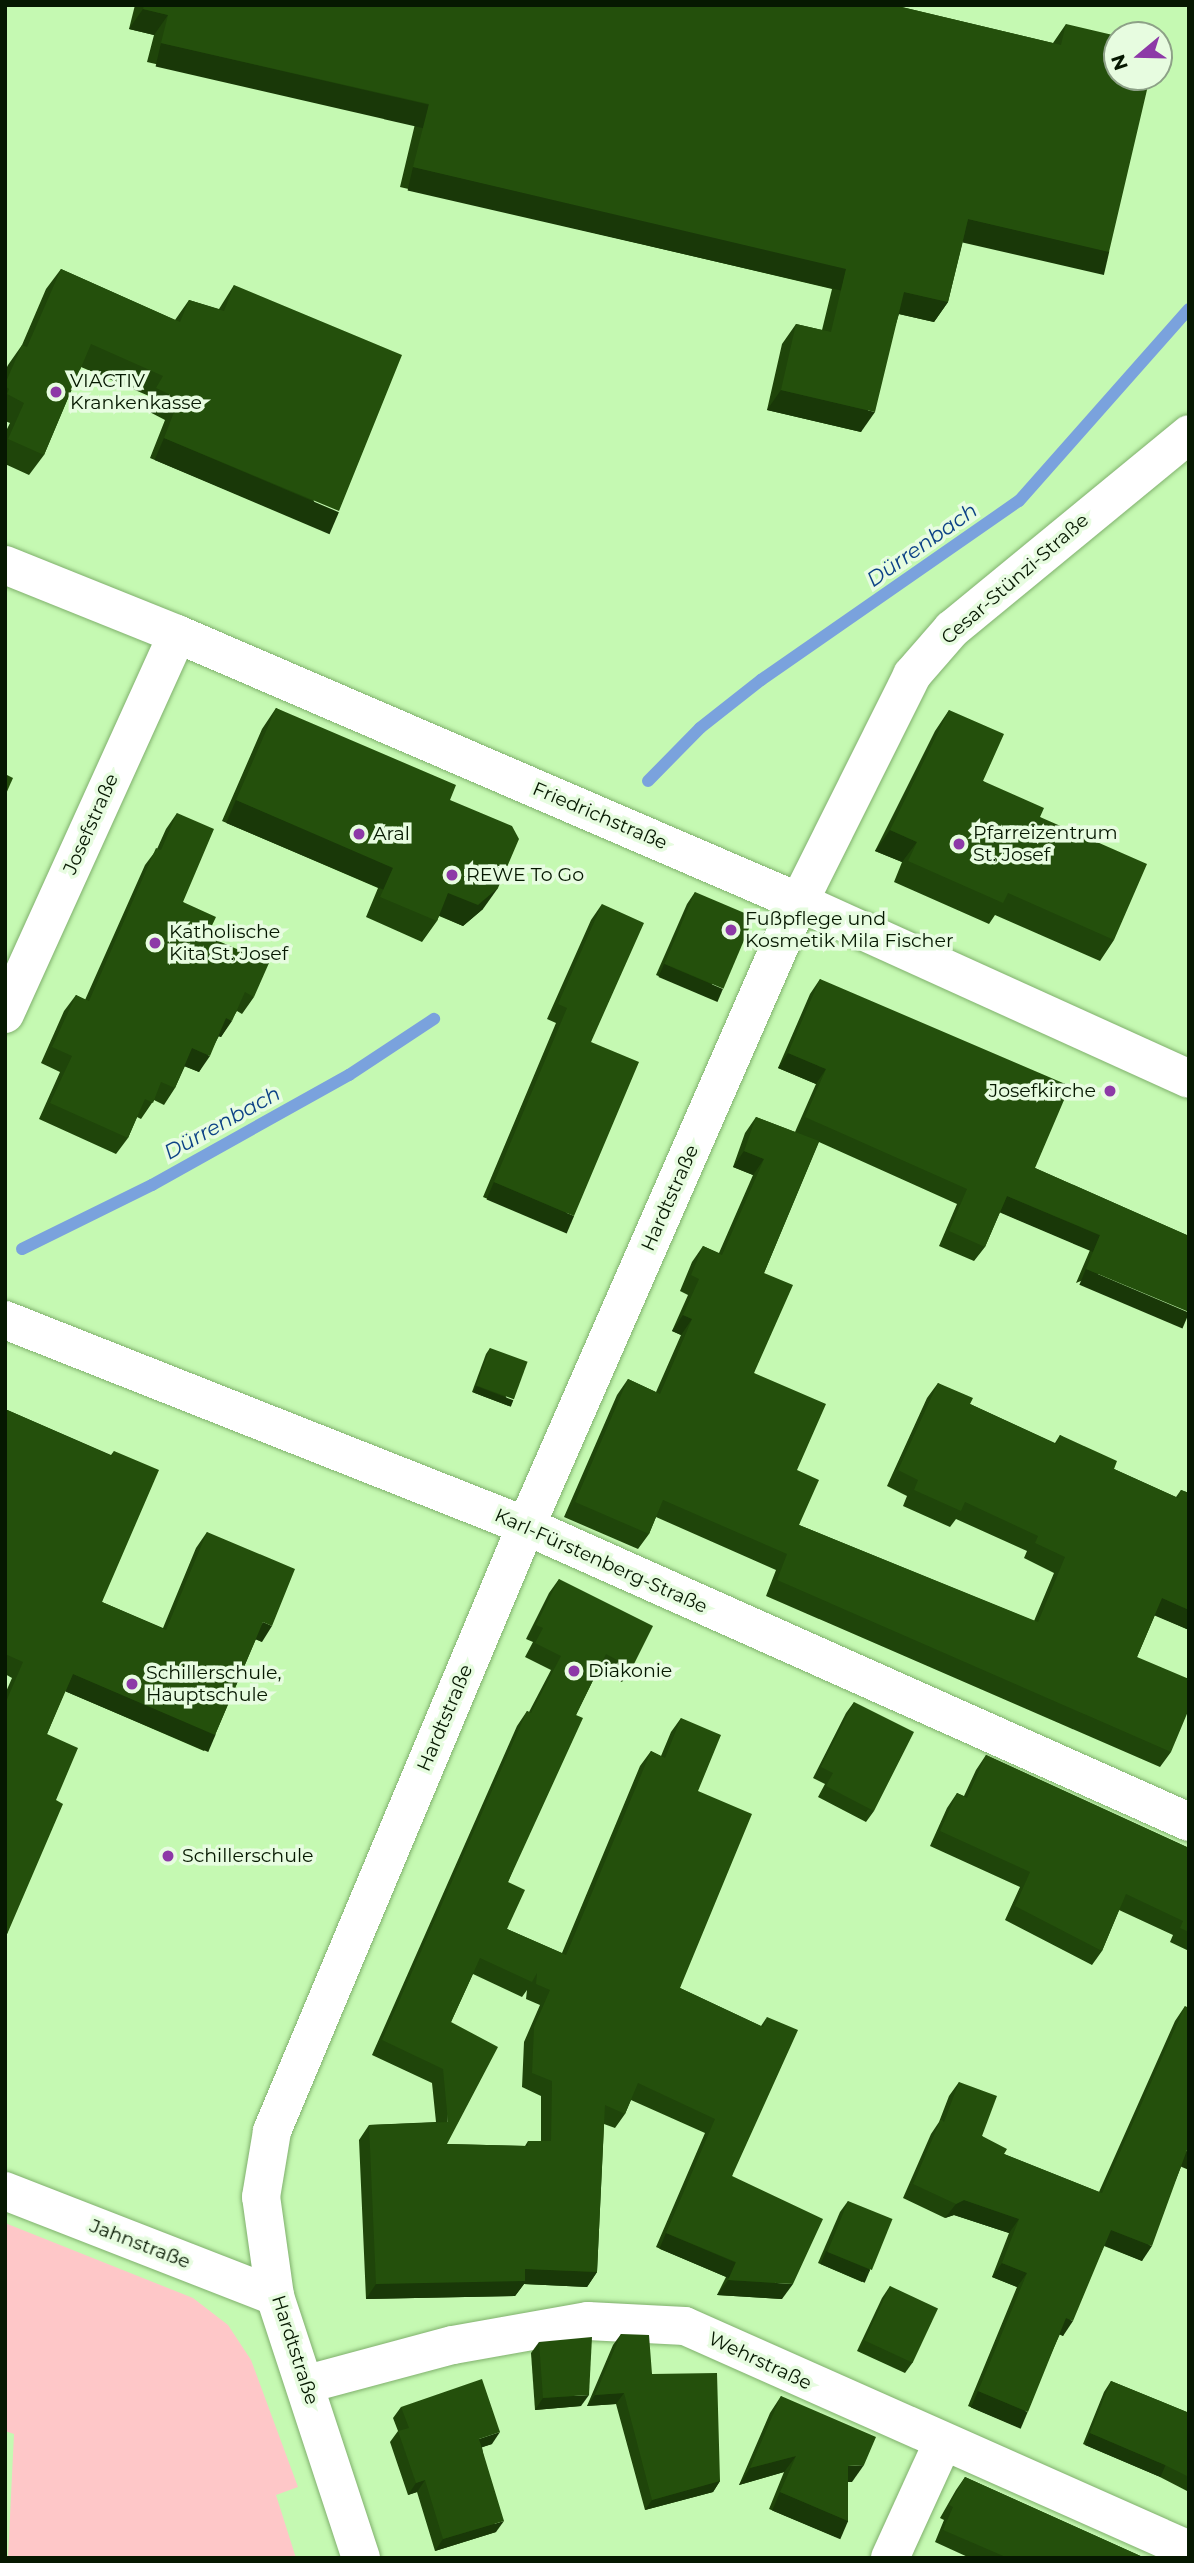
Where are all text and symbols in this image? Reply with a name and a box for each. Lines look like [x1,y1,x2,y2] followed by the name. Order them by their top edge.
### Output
[1103,21,1173,91] north arrow
[1106,51,1133,73] text: N
[70,370,202,414] place label: VIACTIV Krankenkasse
[48,384,64,400] marker: VIACTIV Krankenkasse
[862,498,982,592] water label: Dürrenbach
[937,509,1093,649] street label: Cesar-Stünzi-Straße
[59,770,123,878] street label: Josefstraße
[529,777,671,855] street label: Friedrichstraße
[973,822,1118,866] place label: Pfarreizentrum St. Josef
[373,823,410,845] place label: Aral
[351,826,367,842] marker: Aral
[951,836,967,852] marker: Pfarreizentrum St. Josef
[466,864,584,886] place label: REWE To Go
[444,867,460,883] marker: REWE To Go
[745,908,953,952] place label: Fußpflege und Kosmetik Mila Fischer
[169,921,288,965] place label: Katholische Kita St. Josef
[723,922,739,938] marker: Fußpflege und Kosmetik Mila Fischer
[147,935,163,951] marker: Katholische Kita St. Josef
[989,1080,1096,1102] place label: Josefkirche
[159,1081,285,1165] water label: Dürrenbach
[1102,1083,1118,1099] marker: Josefkirche
[636,1141,704,1255] street label: Hardtstraße
[491,1504,711,1618] street label: Karl-Fürstenberg-Straße
[588,1660,672,1682] place label: Diakonie
[412,1661,478,1775] street label: Hardtstraße
[146,1662,282,1706] place label: Schillerschule, Hauptschule
[566,1663,582,1679] marker: Diakonie
[124,1676,140,1692] marker: Schillerschule, Hauptschule
[182,1845,313,1867] place label: Schillerschule
[160,1848,176,1864] marker: Schillerschule
[87,2214,193,2274] street label: Jahnstraße
[267,2292,323,2408] street label: Hardtstraße
[705,2327,815,2395] street label: Wehrstraße

